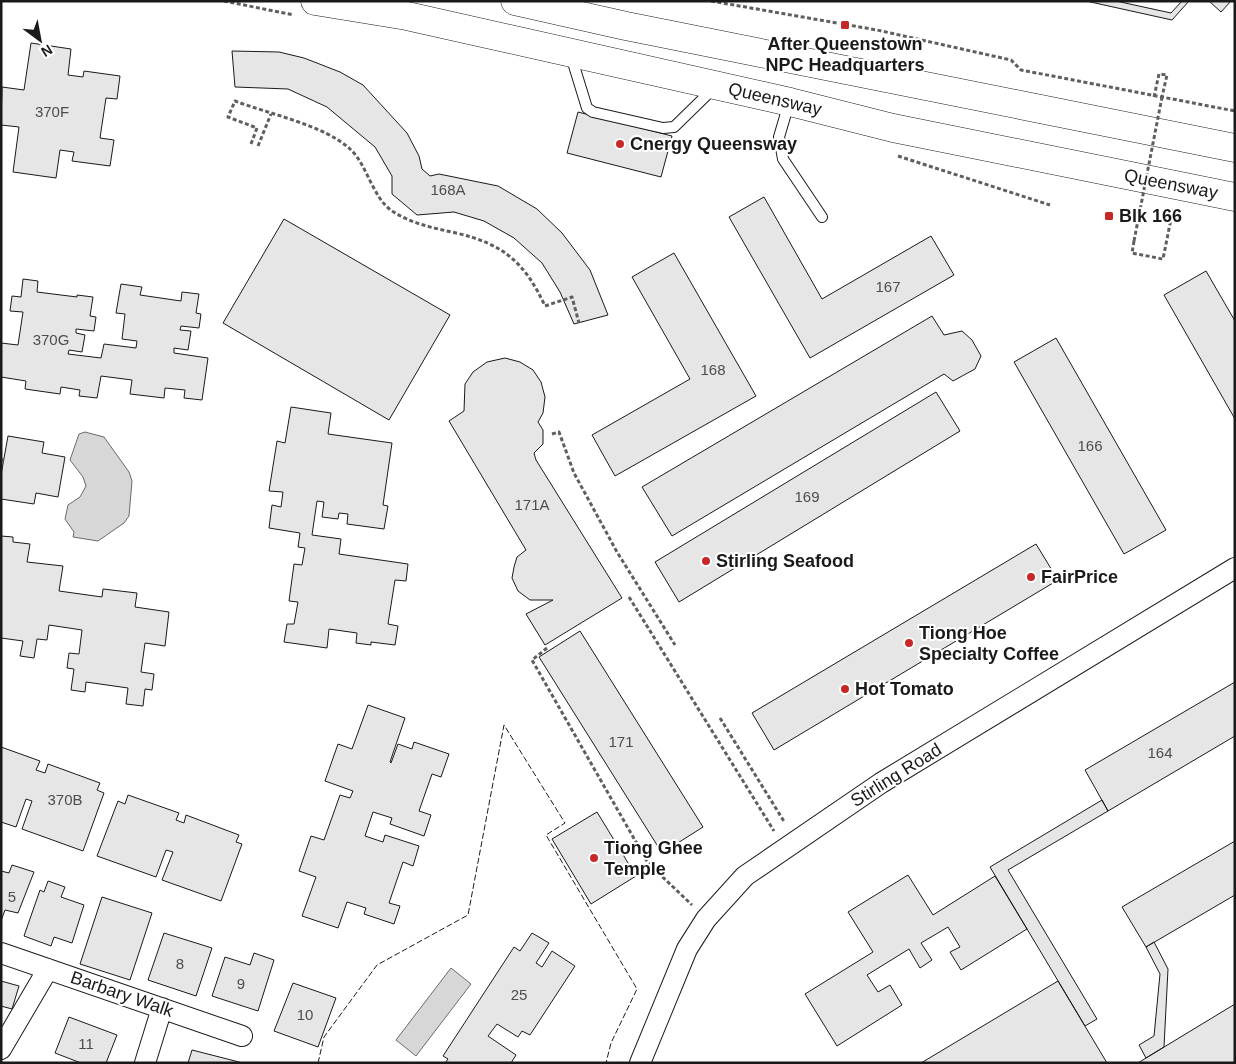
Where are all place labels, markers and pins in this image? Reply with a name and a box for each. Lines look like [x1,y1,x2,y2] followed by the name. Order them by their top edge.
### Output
[839,19,851,31] marker: After Queenstown NPC Headquarters
[765,34,925,75] place label: After Queenstown NPC Headquarters
[630,134,797,154] place label: Cnergy Queensway
[614,138,626,150] marker: Cnergy Queensway
[1119,206,1182,226] place label: Blk 166
[1103,210,1115,222] marker: Blk 166
[716,551,854,571] place label: Stirling Seafood
[700,555,712,567] marker: Stirling Seafood
[1041,567,1118,587] place label: FairPrice
[1025,571,1037,583] marker: FairPrice
[919,623,1059,664] place label: Tiong Hoe Specialty Coffee
[903,637,915,649] marker: Tiong Hoe Specialty Coffee
[855,679,954,699] place label: Hot Tomato
[839,683,851,695] marker: Hot Tomato
[604,838,703,879] place label: Tiong Ghee Temple
[588,852,600,864] marker: Tiong Ghee Temple

